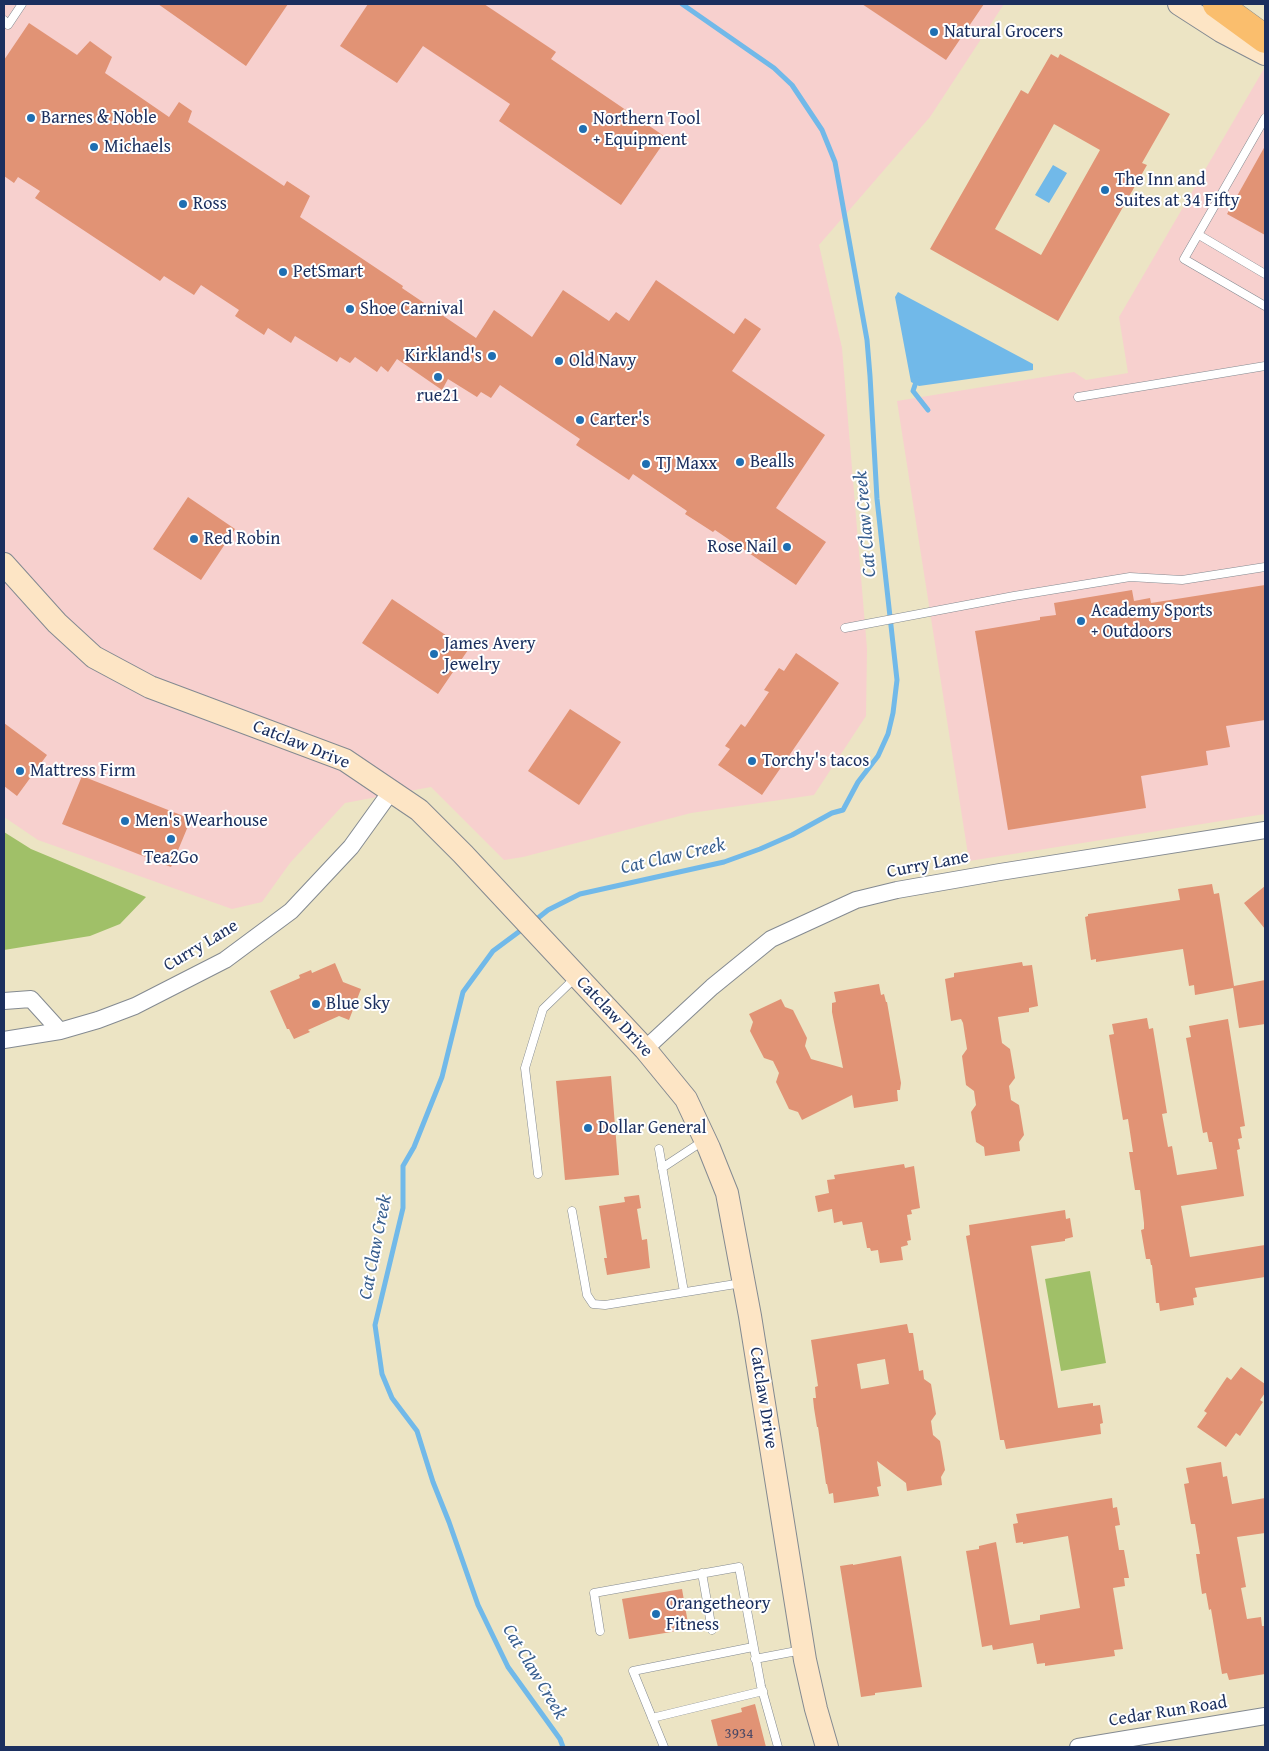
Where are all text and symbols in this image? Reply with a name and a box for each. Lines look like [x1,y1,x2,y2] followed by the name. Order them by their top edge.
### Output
[944,21,1063,43] place label: Natural Grocers
[928,26,940,38] marker: Natural Grocers
[41,107,157,129] place label: Barnes & Noble
[593,108,701,150] place label: Northern Tool + Equipment
[25,112,37,124] marker: Barnes & Noble
[577,123,589,135] marker: Northern Tool + Equipment
[104,136,171,158] place label: Michaels
[88,141,100,153] marker: Michaels
[1115,169,1240,212] place label: The Inn and Suites at 34 Fifty
[1099,184,1111,196] marker: The Inn and Suites at 34 Fifty
[193,193,227,215] place label: Ross
[177,198,189,210] marker: Ross
[293,261,363,283] place label: PetSmart
[277,266,289,278] marker: PetSmart
[360,298,464,320] place label: Shoe Carnival
[344,303,356,315] marker: Shoe Carnival
[405,345,482,367] place label: Kirkland's
[486,350,498,362] marker: Kirkland's
[569,350,636,372] place label: Old Navy
[553,355,565,367] marker: Old Navy
[432,371,444,383] marker: rue21
[417,385,459,407] place label: rue21
[590,409,650,431] place label: Carter's
[574,414,586,426] marker: Carter's
[750,451,794,473] place label: Bealls
[656,453,717,475] place label: TJ Maxx
[734,456,746,468] marker: Bealls
[640,458,652,470] marker: TJ Maxx
[850,470,882,578] water label: Cat Claw Creek
[204,528,280,550] place label: Red Robin
[188,533,200,545] marker: Red Robin
[708,536,777,558] place label: Rose Nail
[781,541,793,553] marker: Rose Nail
[1091,600,1213,642] place label: Academy Sports + Outdoors
[1075,615,1087,627] marker: Academy Sports + Outdoors
[444,633,536,676] place label: James Avery Jewelry
[428,648,440,660] marker: James Avery Jewelry
[249,716,353,774] street label: Catclaw Drive
[762,750,869,772] place label: Torchy's tacos
[746,755,758,767] marker: Torchy's tacos
[30,760,136,782] place label: Mattress Firm
[14,765,26,777] marker: Mattress Firm
[135,810,268,832] place label: Men's Wearhouse
[119,815,131,827] marker: Men's Wearhouse
[165,833,177,845] marker: Tea2Go
[619,834,727,880] water label: Cat Claw Creek
[885,846,971,884] street label: Curry Lane
[144,847,198,869] place label: Tea2Go
[160,915,242,977] street label: Curry Lane
[571,972,657,1062] street label: Catclaw Drive
[326,993,390,1015] place label: Blue Sky
[310,998,322,1010] marker: Blue Sky
[598,1117,707,1139] place label: Dollar General
[582,1122,594,1134] marker: Dollar General
[355,1193,397,1301] water label: Cat Claw Creek
[744,1346,782,1450] street label: Catclaw Drive
[666,1593,771,1636] place label: Orangetheory Fitness
[650,1608,662,1620] marker: Orangetheory Fitness
[497,1620,571,1724] water label: Cat Claw Creek
[1107,1692,1229,1732] street label: Cedar Run Road
[725,1725,753,1743] house number: 3934

